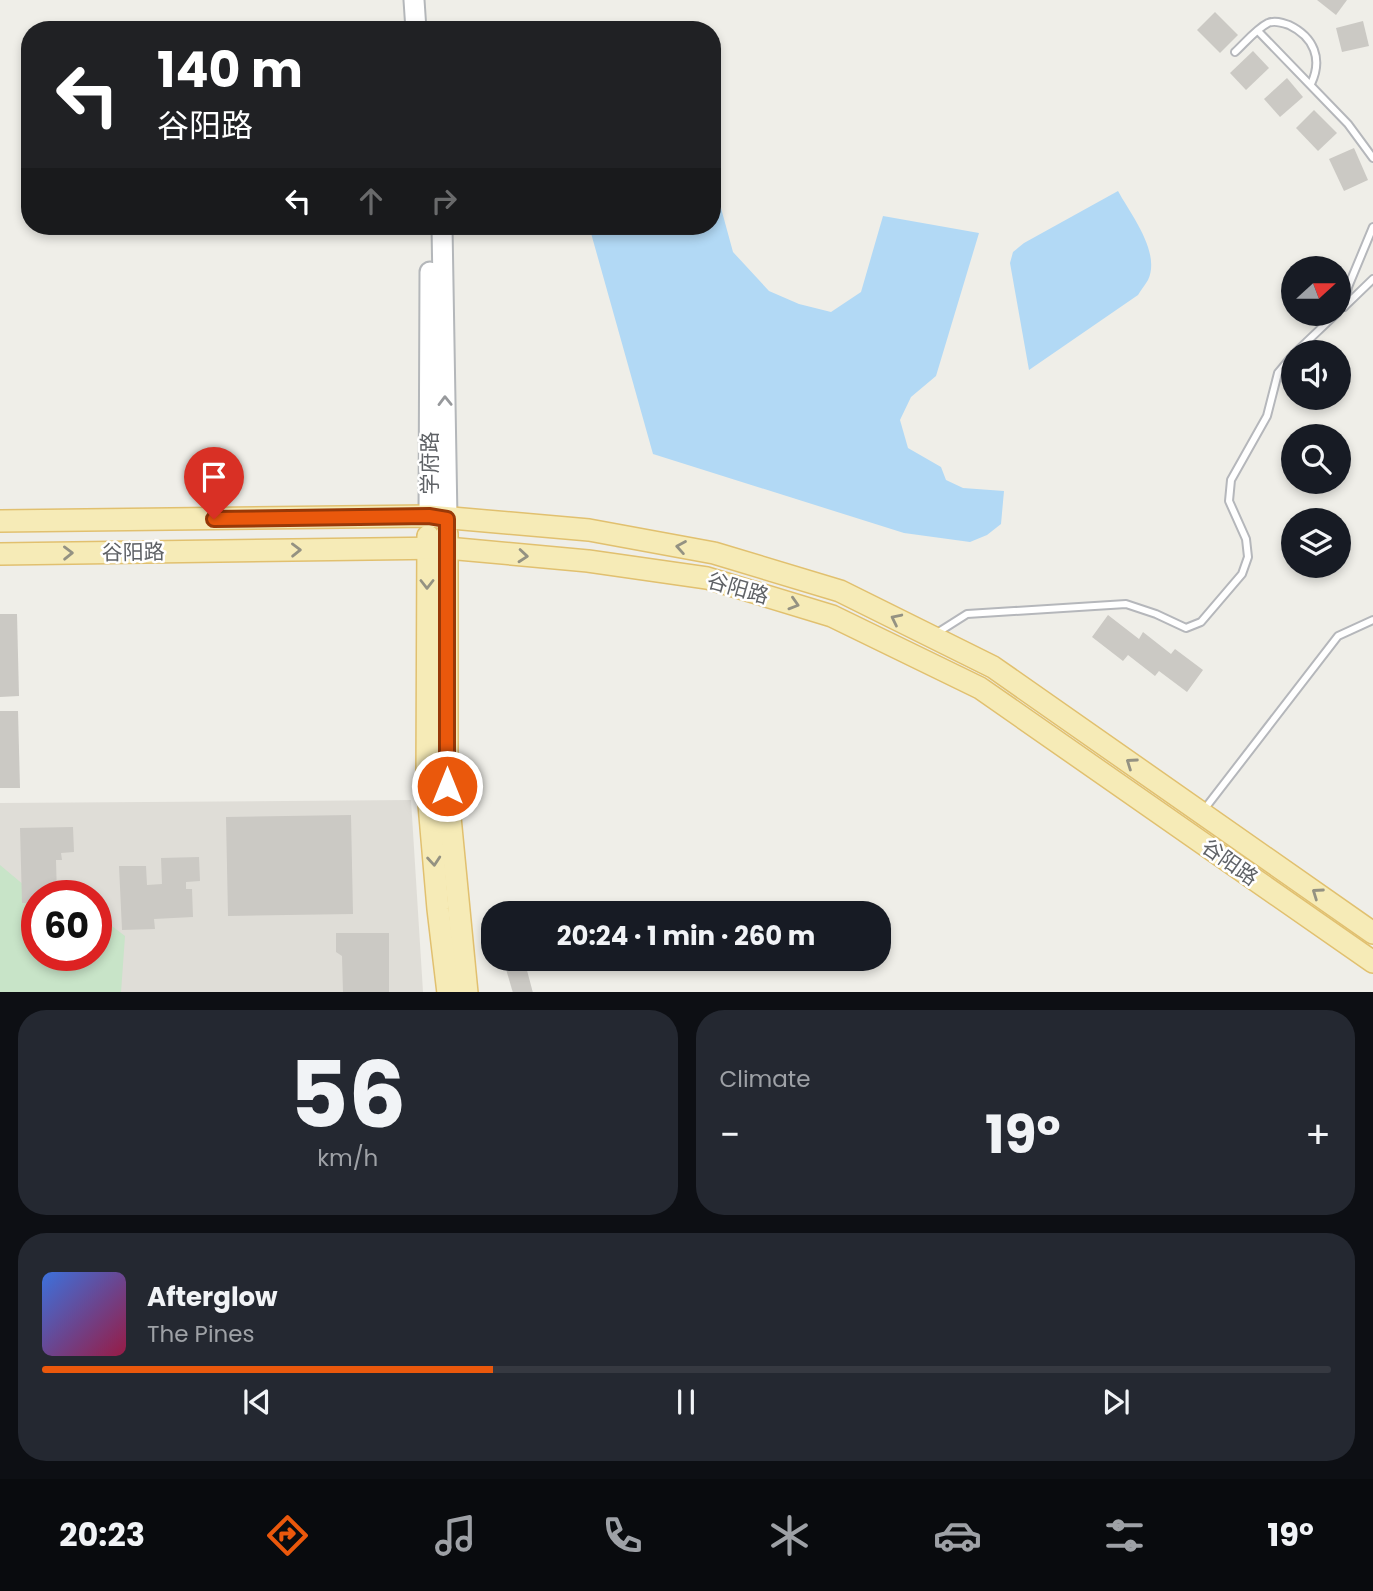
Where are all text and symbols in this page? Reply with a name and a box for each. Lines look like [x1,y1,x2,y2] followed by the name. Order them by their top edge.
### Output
[157,36,303,104] text: 140 m
[42,49,133,140] icon: left
[157,103,253,148] text: 谷阳路
[279,182,317,220] icon: left
[352,182,390,220] icon: ahead
[425,182,463,220] icon: right
[1281,256,1351,326] north arrow
[1281,256,1351,578] map controls
[1281,340,1351,410] button: sound
[437,396,453,406] one-way arrow
[1281,424,1351,494] button: search
[415,432,444,495] street label: 学府路
[184,447,244,519] pin
[195,458,233,496] icon: arrive
[1281,508,1351,578] button: layers
[101,537,165,567] street label: 谷阳路
[675,540,687,555] one-way arrow
[290,542,301,557] one-way arrow
[63,545,74,561] one-way arrow
[518,548,529,563] one-way arrow
[704,565,772,611] street label: 谷阳路
[419,580,435,590] one-way arrow
[788,596,800,611] one-way arrow
[891,613,903,627] one-way arrow
[410,749,484,823] position arrow
[1126,759,1139,771] one-way arrow
[1196,832,1264,892] street label: 谷阳路
[426,855,441,866] one-way arrow
[21,880,112,971] speed limit sign: 60
[1312,889,1325,901] one-way arrow
[557,918,815,954] text: 20:24 · 1 min · 260 m
[289,1031,406,1159] text: 56
[720,1063,810,1095] text: Climate
[985,1098,1061,1171] text: 19°
[720,1108,740,1161] text: −
[1305,1108,1331,1161] text: +
[317,1142,378,1174] text: km/h
[147,1279,278,1315] text: Afterglow
[147,1318,255,1350] text: The Pines
[238,1383,276,1421] icon: previous
[667,1383,705,1421] icon: pause
[1097,1383,1135,1421] icon: next
[263,1511,312,1560] icon: directions
[431,1511,480,1560] icon: music
[598,1511,647,1560] icon: phone
[765,1511,814,1560] icon: climate
[933,1511,982,1560] icon: car
[1100,1511,1149,1560] icon: filters
[59,1512,145,1557] text: 20:23
[1267,1512,1314,1557] text: 19°

